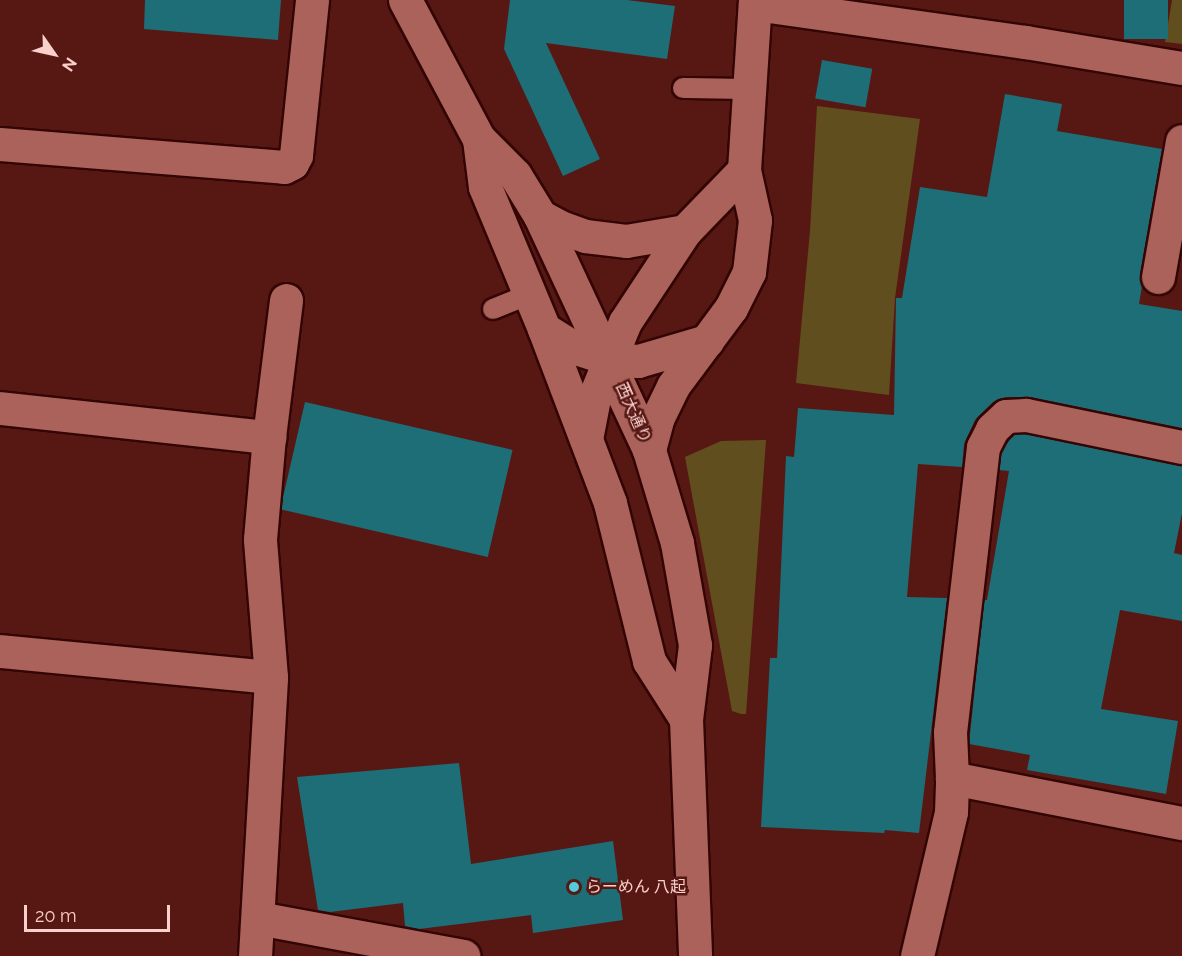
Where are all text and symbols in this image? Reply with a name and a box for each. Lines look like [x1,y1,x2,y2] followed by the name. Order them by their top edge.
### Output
[24,24,84,84] north arrow
[58,54,81,75] text: N
[611,380,655,446] street label: 西大通り
[586,877,686,897] place label: らーめん 八起
[567,880,581,894] marker: らーめん 八起
[27,893,172,931] scale bar
[35,905,77,926] text: 20 m

